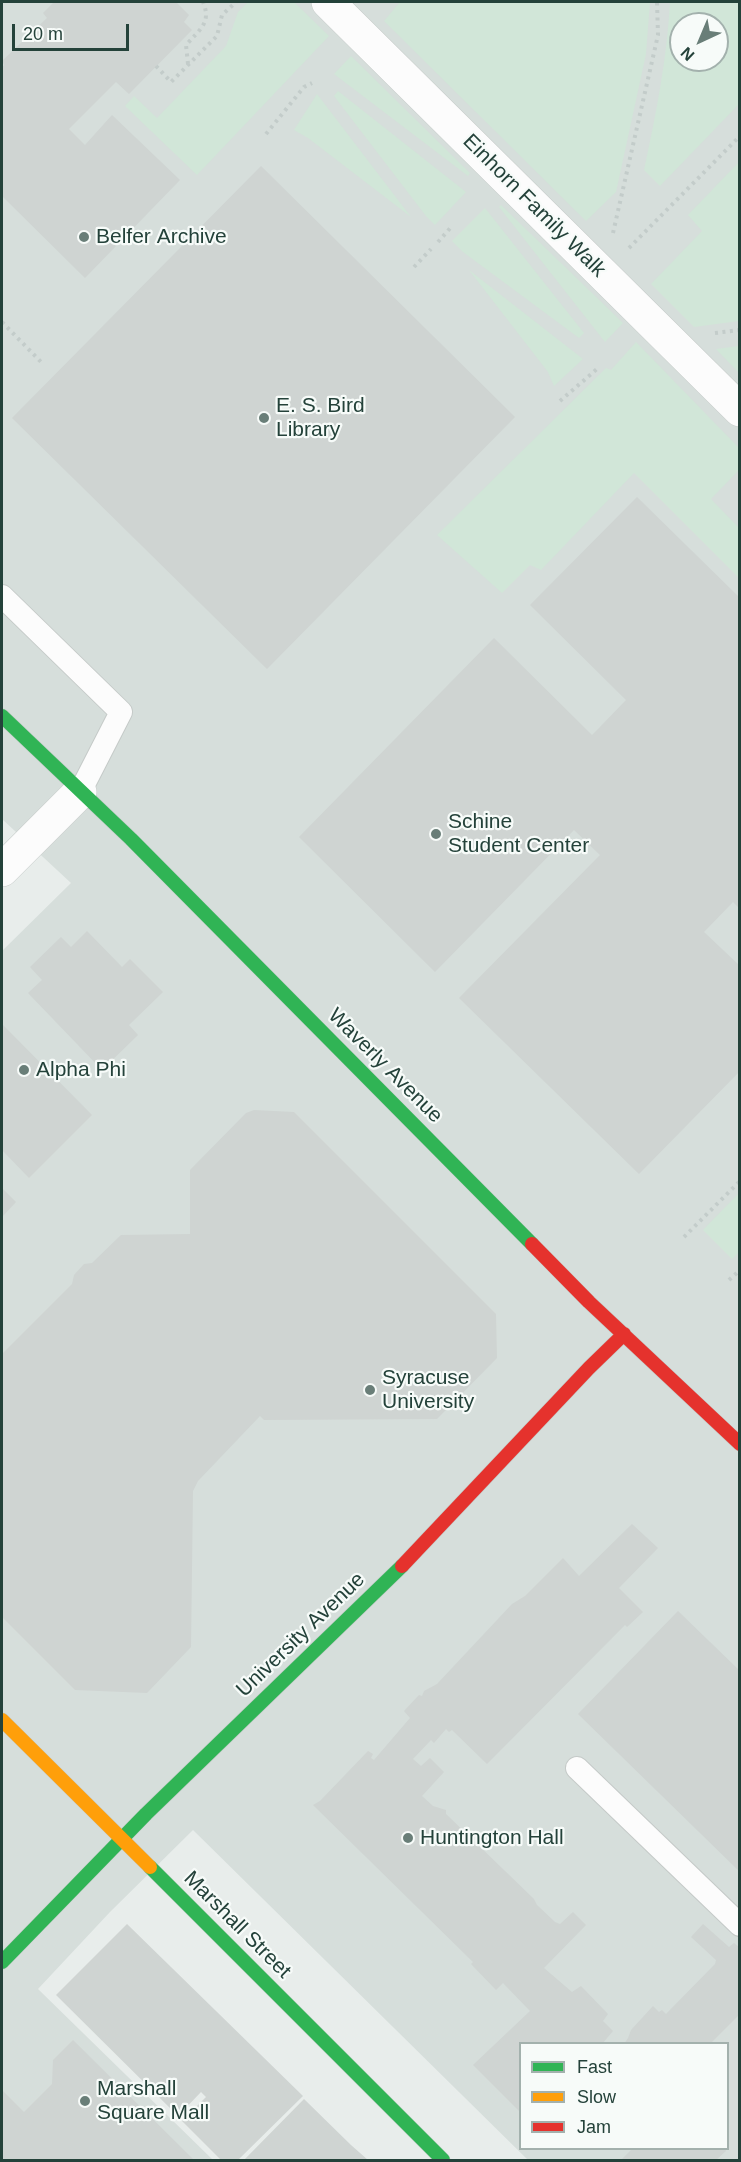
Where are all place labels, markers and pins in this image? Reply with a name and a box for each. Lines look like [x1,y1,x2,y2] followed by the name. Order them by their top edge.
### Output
[96,224,227,250] place label: Belfer Archive
[77,230,91,244] marker: Belfer Archive
[276,393,365,443] place label: E. S. Bird Library
[257,411,271,425] marker: E. S. Bird Library
[448,809,589,859] place label: Schine Student Center
[429,827,443,841] marker: Schine Student Center
[36,1057,126,1083] place label: Alpha Phi
[17,1063,31,1077] marker: Alpha Phi
[382,1365,474,1415] place label: Syracuse University
[363,1383,377,1397] marker: Syracuse University
[420,1825,564,1851] place label: Huntington Hall
[401,1831,415,1845] marker: Huntington Hall
[97,2076,209,2126] place label: Marshall Square Mall
[78,2094,92,2108] marker: Marshall Square Mall

